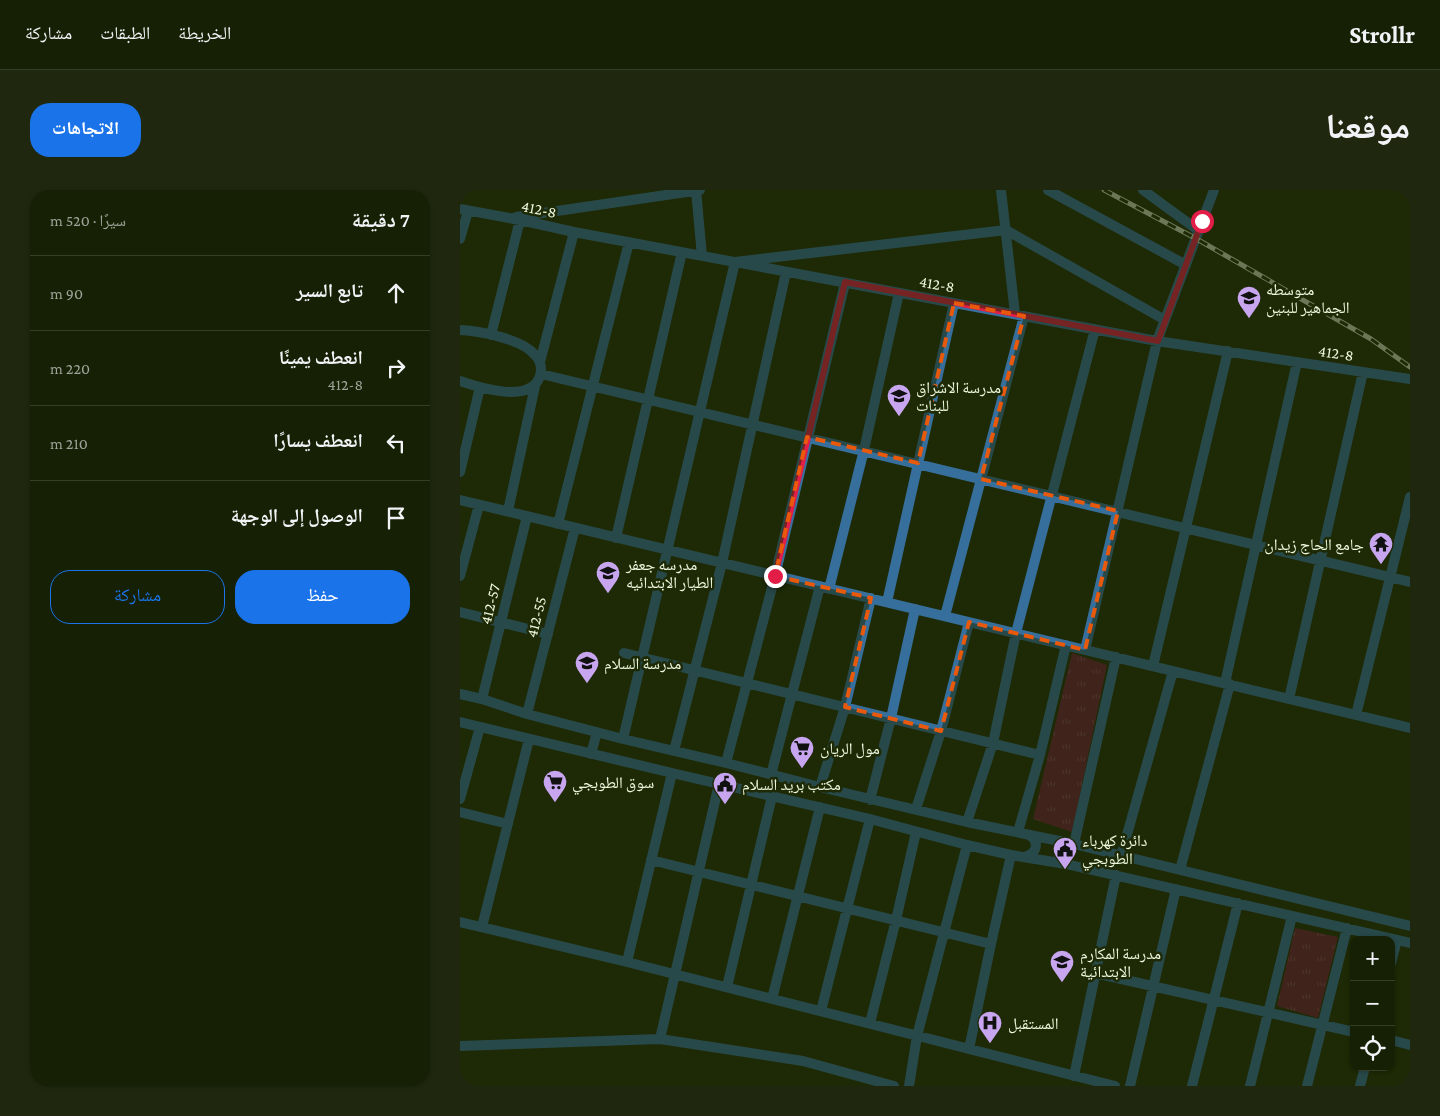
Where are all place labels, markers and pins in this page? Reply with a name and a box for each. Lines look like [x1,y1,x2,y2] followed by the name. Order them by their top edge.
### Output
[1266,281,1350,318] place label: متوسطه الجماهير للبنين
[1236,285,1262,319] school or university icon: متوسطه الجماهير للبنين
[916,379,1001,414] place label: مدرسة الاشراق للبنات
[886,383,912,417] school or university icon: مدرسة الاشراق للبنات
[1368,531,1394,565] temple icon: جامع الحاج زيدان
[1264,536,1364,555] place label: جامع الحاج زيدان
[625,556,713,592] place label: مدرسه جعفر الطيار الابتدائيه
[595,560,621,594] school or university icon: مدرسه جعفر الطيار الابتدائيه
[574,650,600,684] school or university icon: مدرسة السلام
[604,655,681,674] place label: مدرسة السلام
[789,735,815,769] supermarket icon: مول الريان
[820,740,880,759] place label: مول الريان
[542,769,568,803] supermarket icon: سوق الطوبجي
[712,771,738,805] public building icon: مكتب بريد السلام
[572,774,654,795] place label: سوق الطوبجي
[742,776,841,795] place label: مكتب بريد السلام
[1082,832,1147,871] place label: دائرة كهرباء الطوبجي
[1052,836,1078,870] public building icon: دائرة كهرباء الطوبجي
[1080,945,1161,980] place label: مدرسة المكارم الابتدائية
[1049,949,1075,983] school or university icon: مدرسة المكارم الابتدائية
[977,1010,1003,1044] hospital icon: المستقبل
[1008,1015,1059,1034] place label: المستقبل

